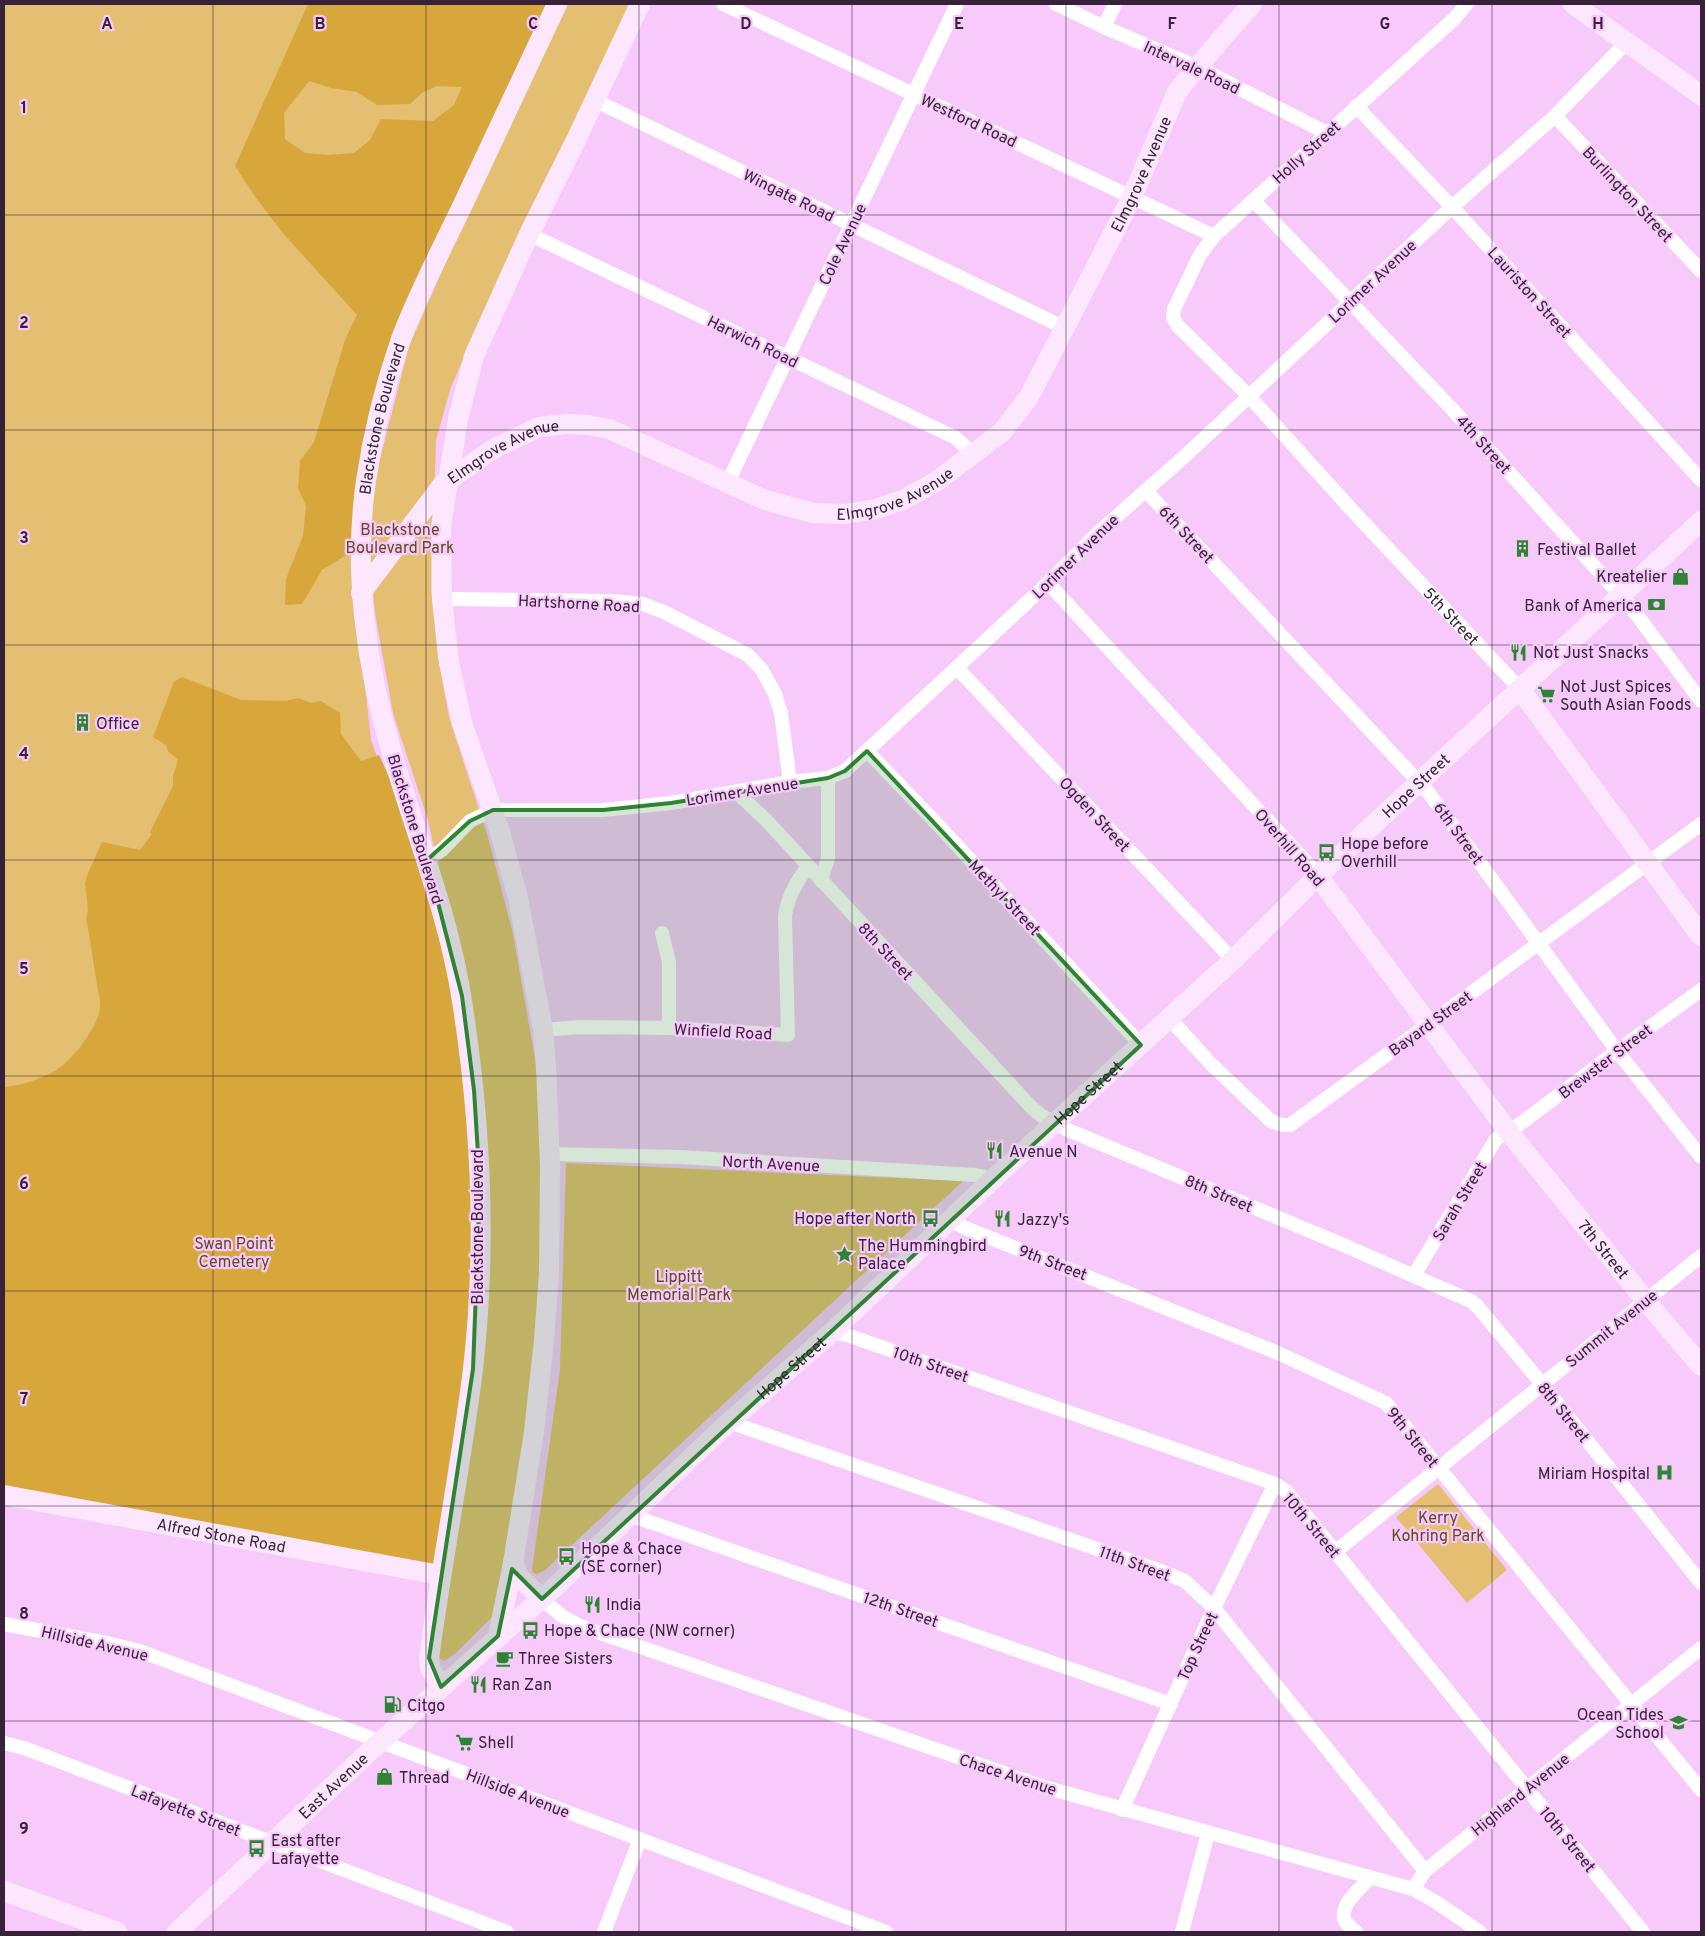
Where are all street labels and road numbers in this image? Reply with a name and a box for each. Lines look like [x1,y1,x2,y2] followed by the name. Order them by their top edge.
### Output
[1140,38,1243,100] street label: Intervale Road
[917,91,1020,153] street label: Westford Road
[1108,114,1177,236] street label: Elmgrove Avenue
[1269,118,1346,189] street label: Holly Street
[1577,143,1676,247] street label: Burlington Street
[739,166,837,228] street label: Wingate Road
[815,201,872,289] street label: Cole Avenue
[1325,236,1422,328] street label: Lorimer Avenue
[1482,244,1575,343] street label: Lauriston Street
[703,312,801,373] street label: Harwich Road
[356,341,411,496] street label: Blackstone Boulevard
[1451,412,1514,479] street label: 4th Street
[444,417,560,490] street label: Elmgrove Avenue
[836,464,958,526] street label: Elmgrove Avenue
[1154,502,1217,569] street label: 6th Street
[1029,511,1124,604] street label: Lorimer Avenue
[1418,584,1482,651] street label: 5th Street
[517,592,640,618] street label: Hartshorne Road
[1379,750,1455,824] street label: Hope Street
[382,752,446,907] street label: Blackstone Boulevard
[685,774,800,812] street label: Lorimer Avenue
[1054,774,1133,857] street label: Ogden Street
[1428,799,1487,869] street label: 6th Street
[1249,805,1328,891] street label: Overhill Road
[963,856,1044,940] street label: Methyl Street
[853,919,916,986] street label: 8th Street
[1385,988,1477,1062] street label: Bayard Street
[673,1020,773,1046] street label: Winfield Road
[1555,1021,1657,1104] street label: Brewster Street
[1051,1058,1128,1130] street label: Hope Street
[469,1149,489,1305] street label: Blackstone Boulevard
[721,1152,820,1178] street label: North Avenue
[1429,1159,1492,1245] street label: Sarah Street
[1181,1172,1255,1218] street label: 8th Street
[1572,1217,1632,1284] street label: 7th Street
[1015,1242,1090,1286] street label: 9th Street
[1562,1286,1662,1373] street label: Summit Avenue
[753,1334,831,1405] street label: Hope Street
[890,1344,971,1388] street label: 10th Street
[1532,1379,1593,1448] street label: 8th Street
[1381,1404,1442,1473] street label: 9th Street
[1277,1490,1343,1563] street label: 10th Street
[155,1515,287,1558] street label: Alfred Stone Road
[1096,1543,1173,1587] street label: 11th Street
[860,1589,941,1633] street label: 12th Street
[1174,1609,1223,1684] street label: Top Street
[39,1623,150,1667] street label: Hillside Avenue
[295,1750,373,1824] street label: East Avenue
[1468,1750,1575,1841] street label: Highland Avenue
[956,1751,1059,1801] street label: Chace Avenue
[463,1766,572,1824] street label: Hillside Avenue
[128,1782,243,1842] street label: Lafayette Street
[1534,1803,1599,1877] street label: 10th Street

